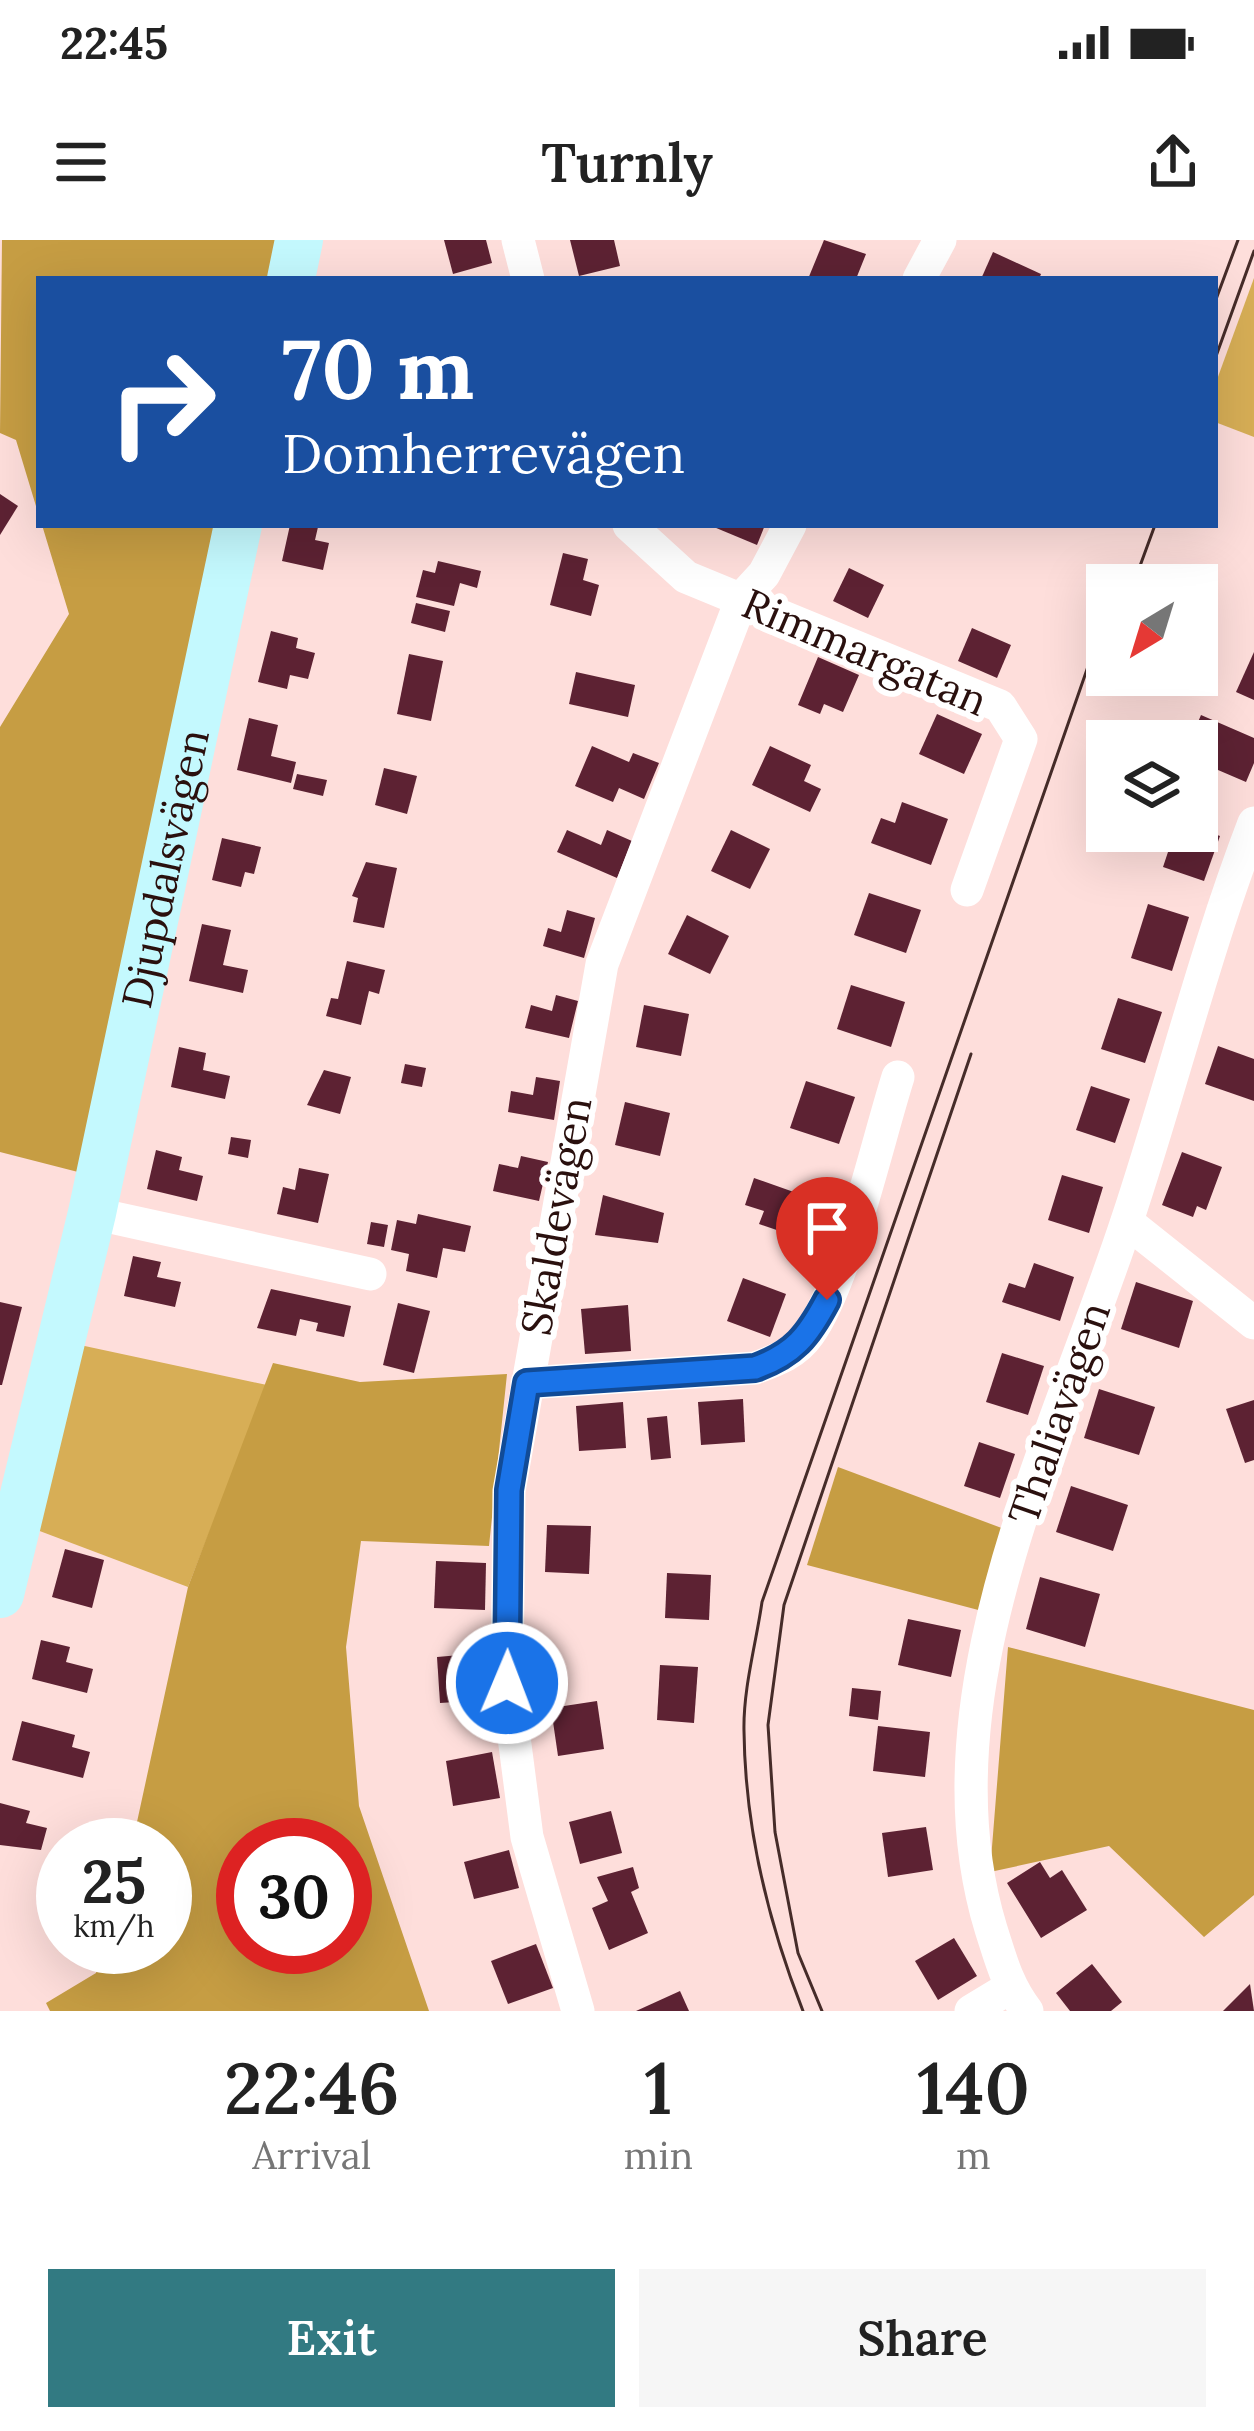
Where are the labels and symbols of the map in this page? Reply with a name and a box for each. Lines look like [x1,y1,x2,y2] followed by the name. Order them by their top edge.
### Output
[1086,564,1218,696] north arrow
[734,576,996,728] street label: Rimmargatan
[109,724,221,1013] street label: Djupdalsvägen
[508,1093,604,1339] street label: Skaldevägen
[776,1177,878,1300] pin
[996,1295,1122,1531] street label: Thaliavägen
[444,1620,570,1746] position arrow
[216,1818,372,1974] speed limit sign: 30

